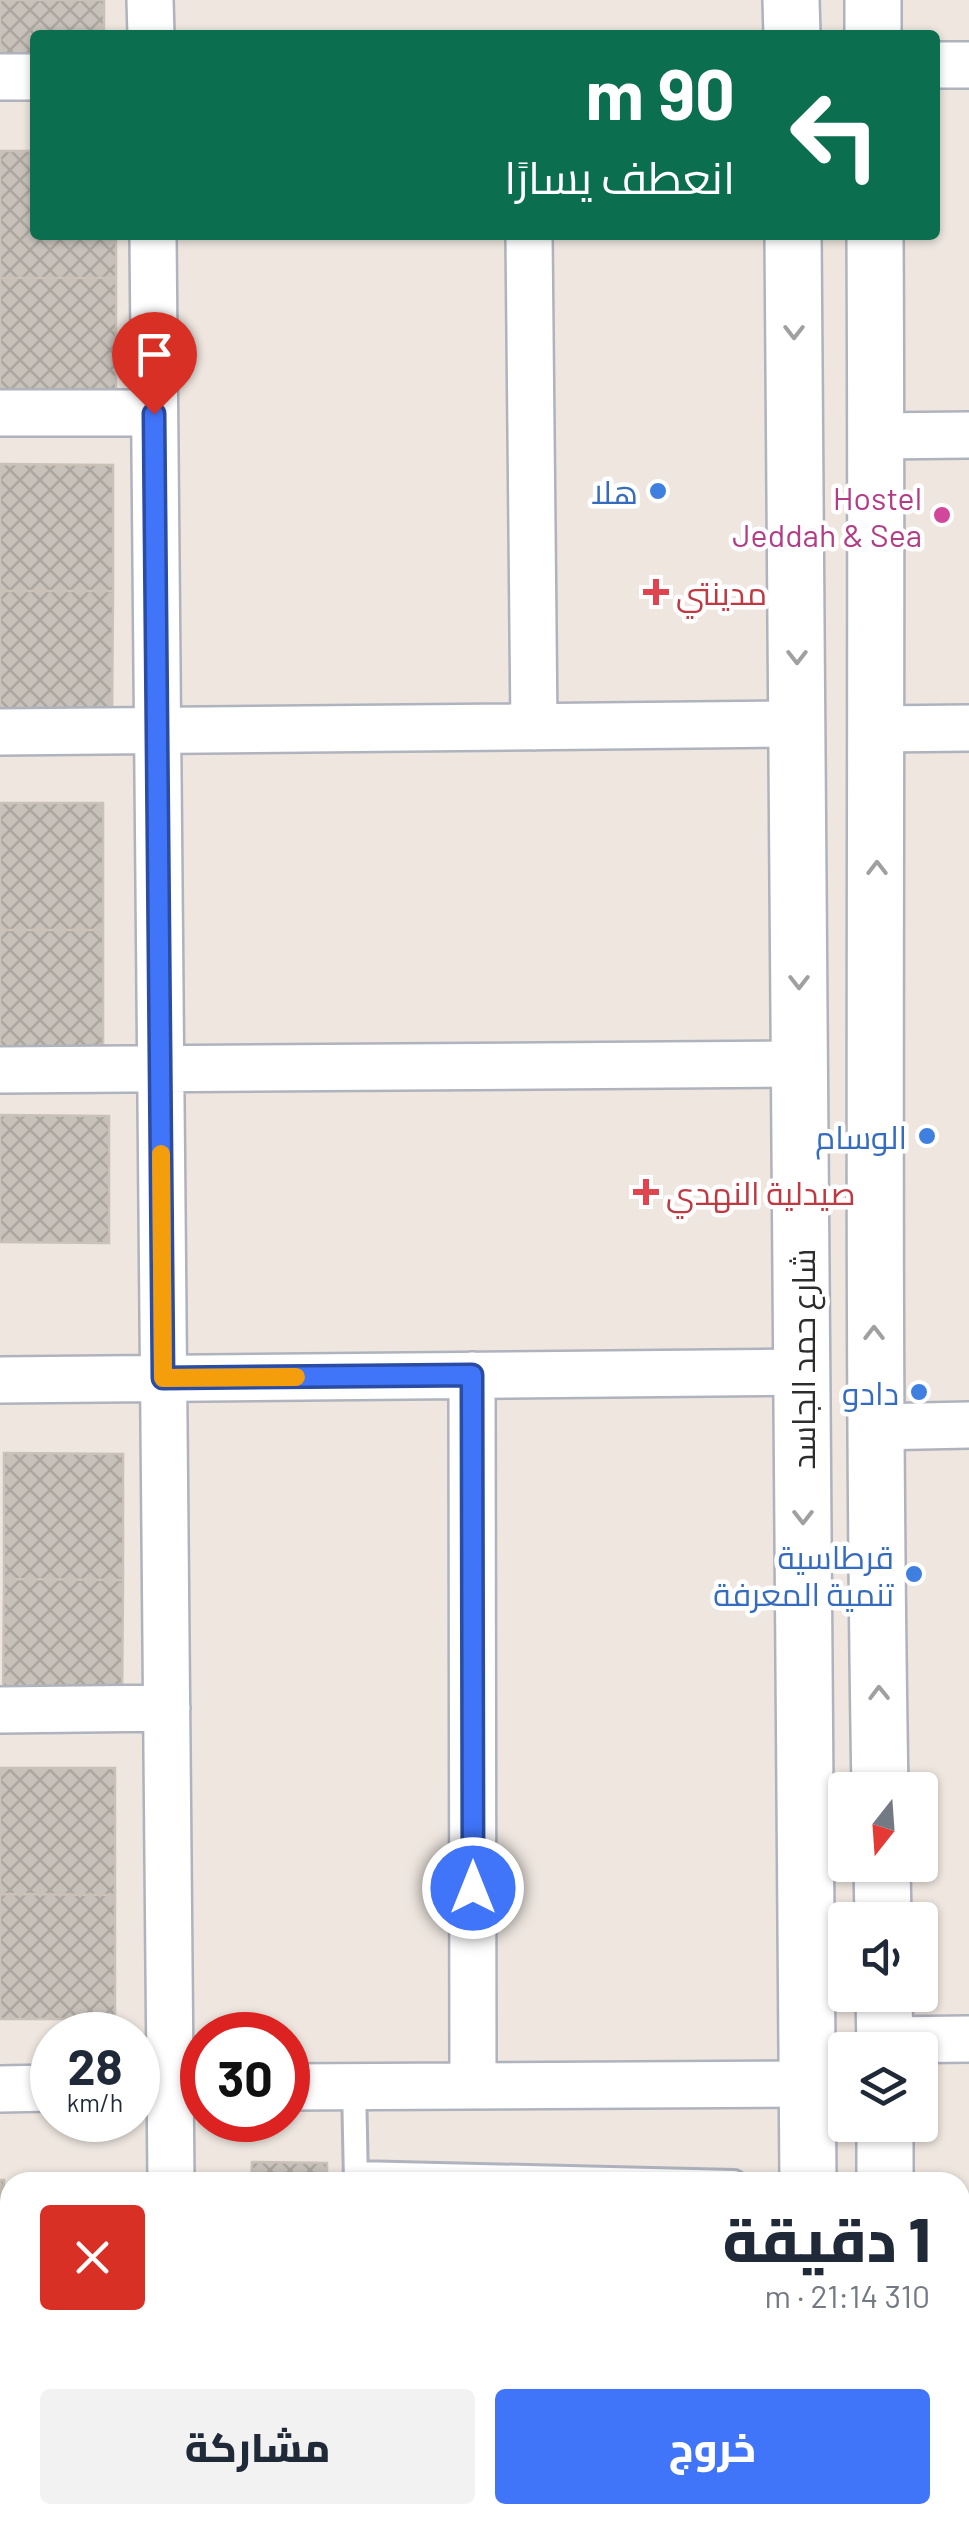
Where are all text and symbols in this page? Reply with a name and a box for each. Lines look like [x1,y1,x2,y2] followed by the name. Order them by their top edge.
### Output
[585,50,735,134] text: 90 m
[770,70,900,200] icon: left
[504,149,735,203] text: انعطف يسارًا
[112,312,197,415] pin
[783,326,805,341] one-way arrow
[127,327,182,382] icon: arrive
[591,472,638,510] place label: هلا
[732,478,922,553] place label: Hostel Jeddah & Sea
[647,480,669,502] marker: هلا
[931,504,953,526] marker: Hostel Jeddah & Sea
[676,573,767,619] place label: مدينتي
[645,581,667,603] marker: مدينتي
[786,650,807,666] one-way arrow
[866,859,888,874] one-way arrow
[788,976,810,991] one-way arrow
[815,1117,907,1160] place label: الوسام
[916,1125,938,1147] marker: الوسام
[666,1173,856,1219] place label: صيدلية النهدي
[635,1181,657,1203] marker: صيدلية النهدي
[783,1249,826,1470] street label: شارع حمد الجاسد
[864,1324,885,1340] one-way arrow
[842,1373,899,1412] place label: دادو
[908,1381,930,1403] marker: دادو
[792,1510,814,1526] one-way arrow
[713,1537,894,1613] place label: قرطاسية تنمية المعرفة
[903,1563,925,1585] marker: قرطاسية تنمية المعرفة
[868,1684,889,1700] one-way arrow
[828,1772,938,1882] north arrow
[828,1772,938,2142] map controls
[421,1836,525,1940] position arrow
[828,1902,938,2012] button: sound
[180,2012,310,2142] speed limit sign: 30
[828,2032,938,2142] button: layers
[67,2035,123,2095] text: 28
[67,2087,123,2117] text: km/h
[722,2202,930,2274] text: 1 دقيقة
[40,2205,145,2310] button: close
[764,2276,930,2314] text: 310 m · 21:14
[40,2389,475,2504] button: مشاركة
[495,2389,930,2504] button: خروج

